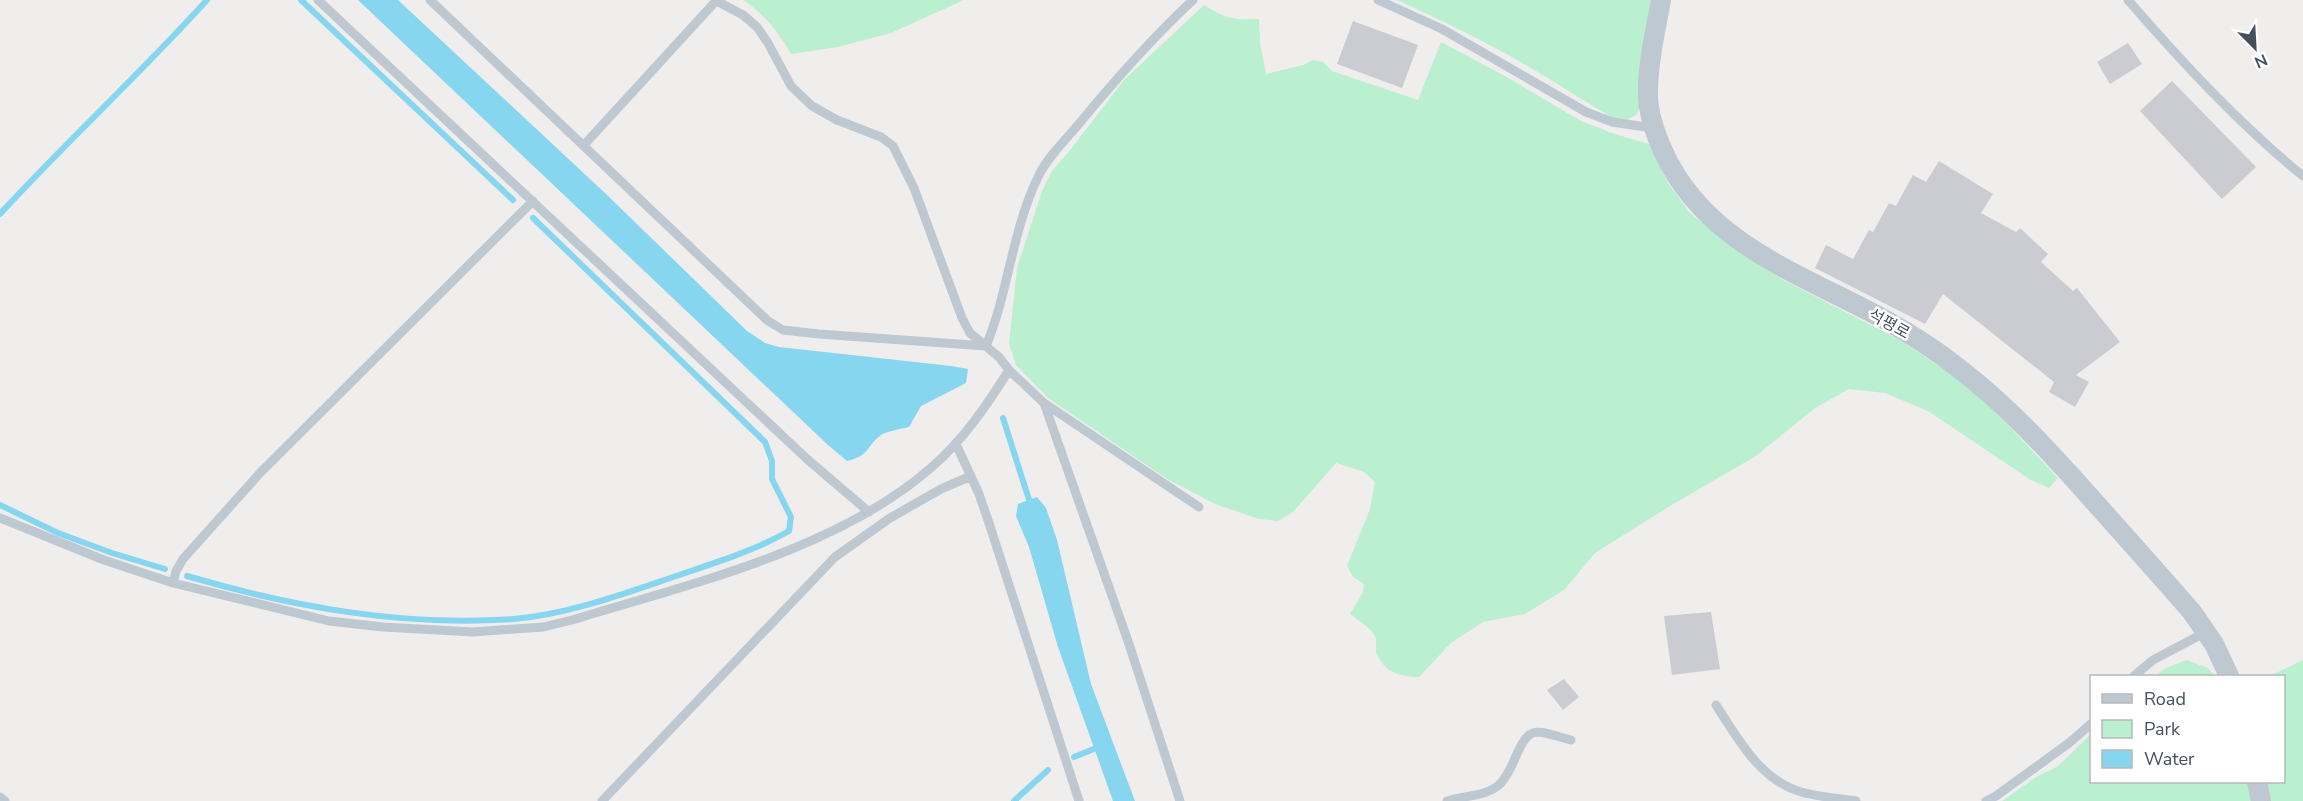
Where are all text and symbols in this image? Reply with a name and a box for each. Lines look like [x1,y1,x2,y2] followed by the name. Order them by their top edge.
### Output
[2225,18,2285,78] north arrow
[2251,48,2271,73] text: N
[1864,304,1914,344] street label: 석평로
[2090,675,2285,783] legend
[2144,687,2186,711] text: Road
[2144,717,2181,741] text: Park
[2144,747,2195,771] text: Water

